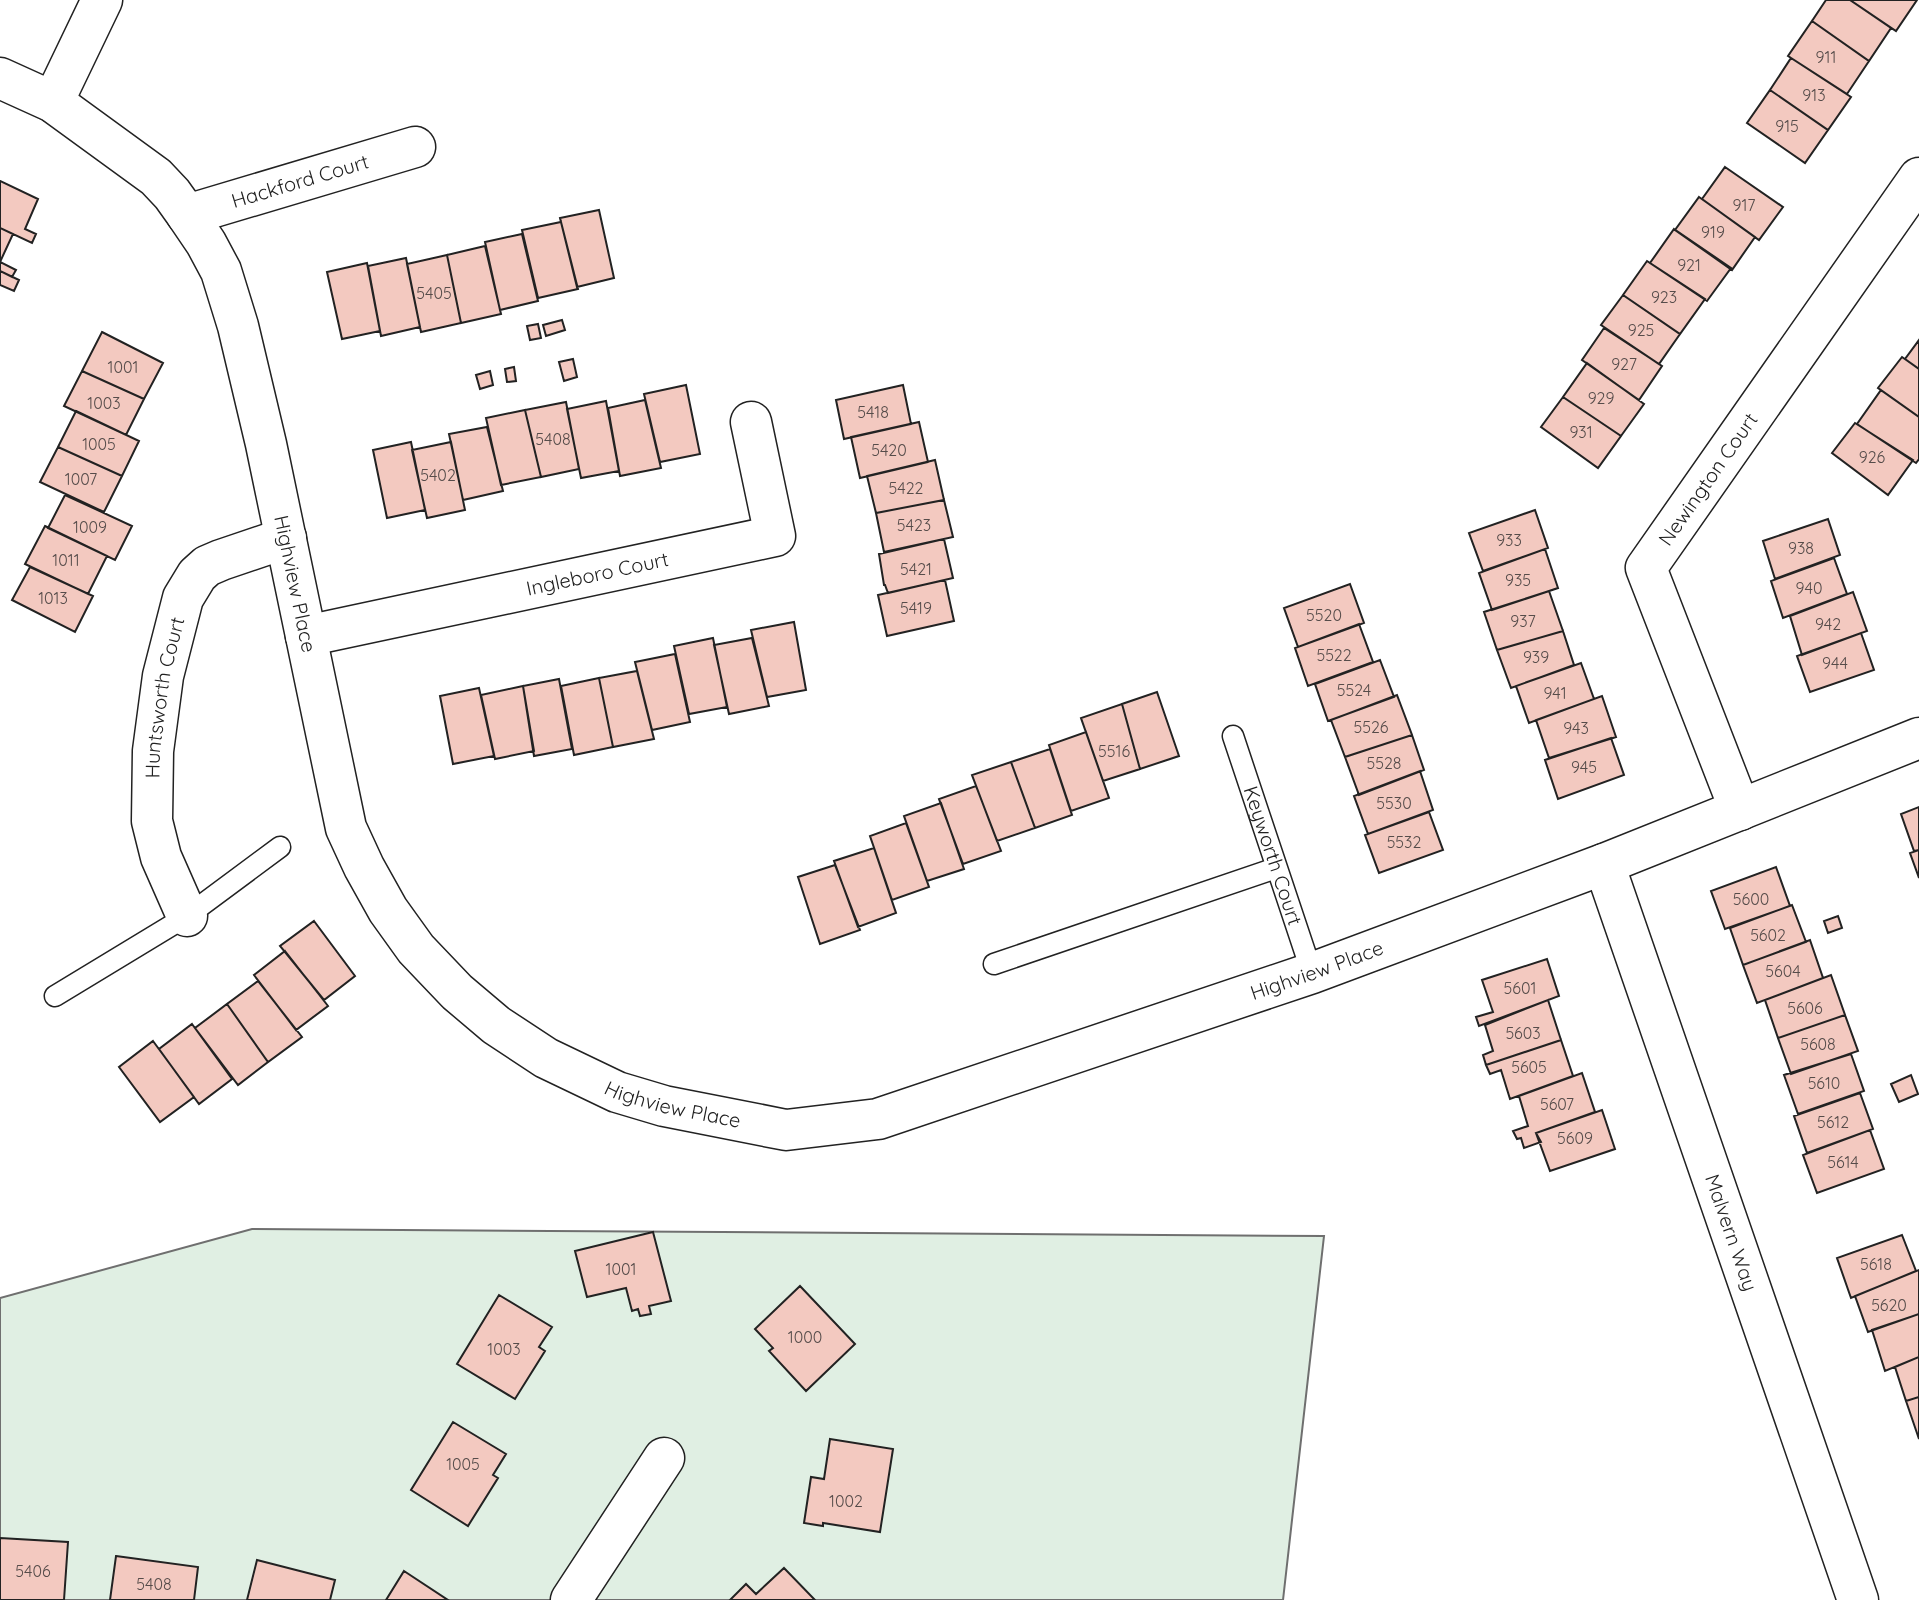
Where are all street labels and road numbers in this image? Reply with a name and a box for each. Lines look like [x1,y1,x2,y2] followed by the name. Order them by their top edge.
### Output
[228,148,372,213] street label: Hackford Court
[1653,408,1763,550] street label: Newington Court
[269,513,322,655] street label: Highview Place
[524,546,671,601] street label: Ingleboro Court
[140,614,190,778] street label: Huntsworth Court
[1239,783,1308,928] street label: Keyworth Court
[1247,935,1386,1005] street label: Highview Place
[601,1075,743,1133] street label: Highview Place
[1700,1171,1763,1294] street label: Malvern Way

